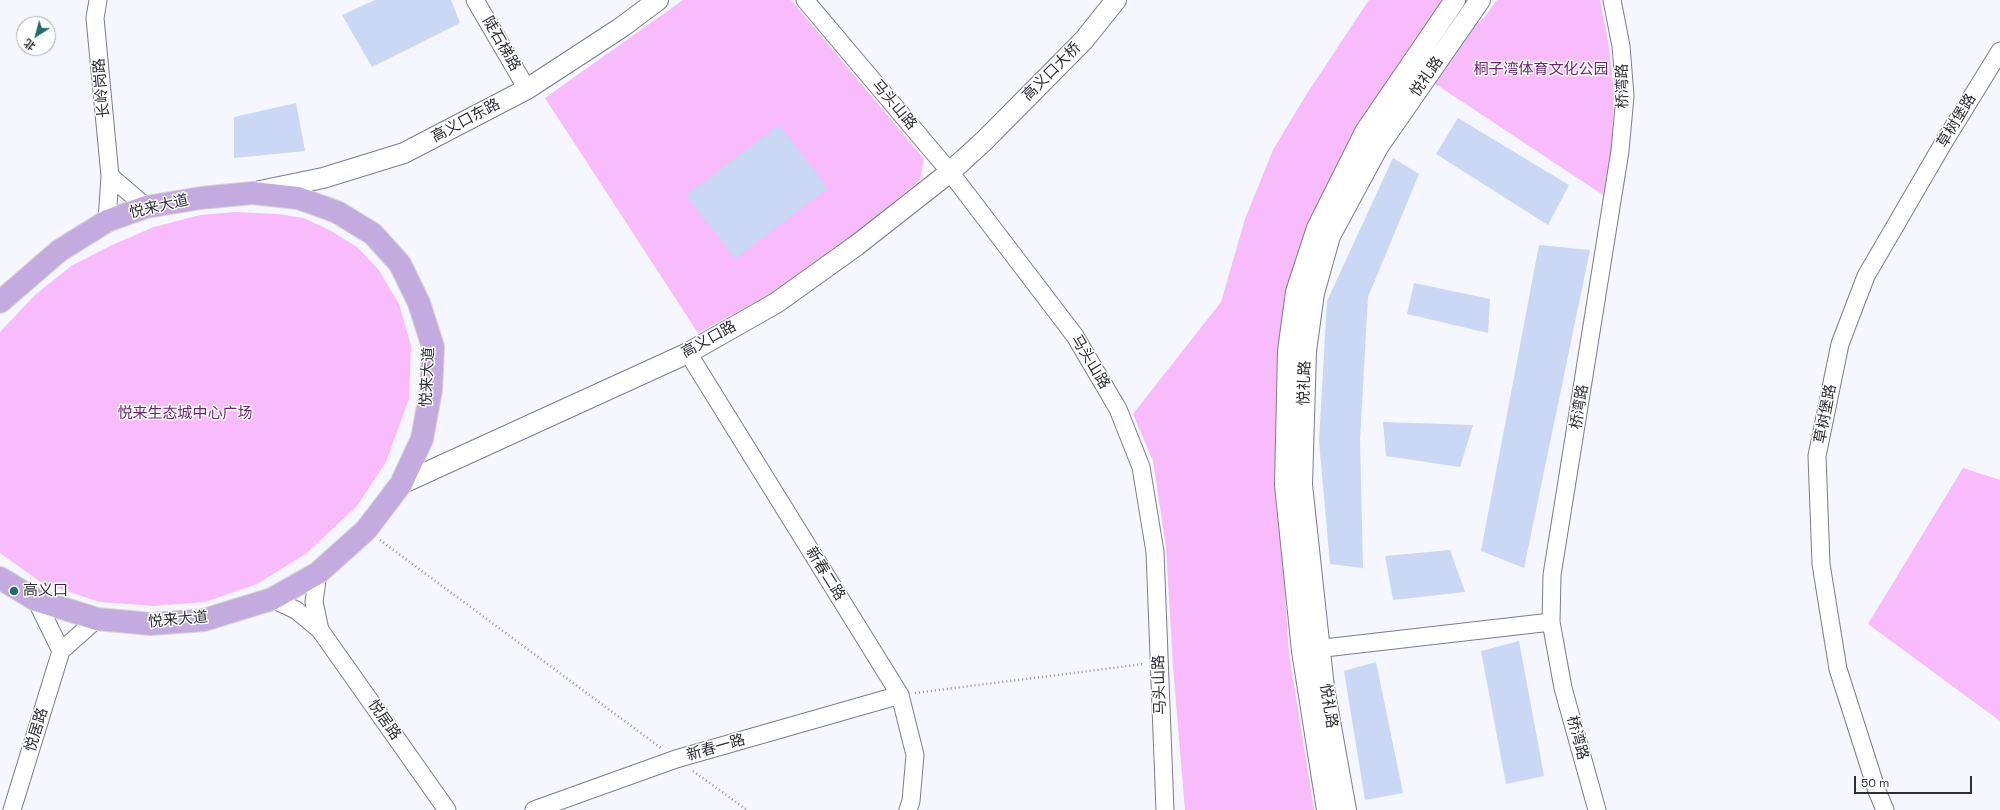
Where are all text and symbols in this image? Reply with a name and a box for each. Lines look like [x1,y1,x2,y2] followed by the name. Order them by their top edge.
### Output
[478,14,524,74] street label: 陡石梯路
[16,16,56,56] north arrow
[21,36,38,54] text: 北
[1019,39,1085,105] street label: 高义口大桥
[1407,53,1447,101] street label: 悦礼路
[90,57,114,119] street label: 长岭岗路
[1474,61,1608,79] park label: 桐子湾体育文化公园
[1614,63,1632,109] street label: 桥湾路
[868,76,920,134] street label: 马头山路
[1934,91,1980,151] street label: 草树堡路
[429,95,503,147] street label: 高义口东路
[128,191,190,223] street label: 悦来大道
[678,318,740,362] street label: 高义口路
[1067,332,1113,392] street label: 马头山路
[417,347,439,407] street label: 悦来大道
[1295,360,1315,406] street label: 悦礼路
[1568,383,1592,431] street label: 桥湾路
[1811,383,1841,445] street label: 草树堡路
[118,405,252,423] park label: 悦来生态城中心广场
[801,544,849,604] street label: 新春二路
[23,582,68,600] place label: 高义口
[8,585,20,597] marker: 高义口
[147,608,209,632] street label: 悦来大道
[1150,655,1170,715] street label: 马头山路
[1316,682,1340,730] street label: 悦礼路
[364,696,404,744] street label: 悦居路
[22,706,52,754] street label: 悦居路
[1562,714,1592,762] street label: 桥湾路
[685,731,747,765] street label: 新春一路
[1856,768,1974,794] scale bar
[1861,775,1889,791] text: 50 m

